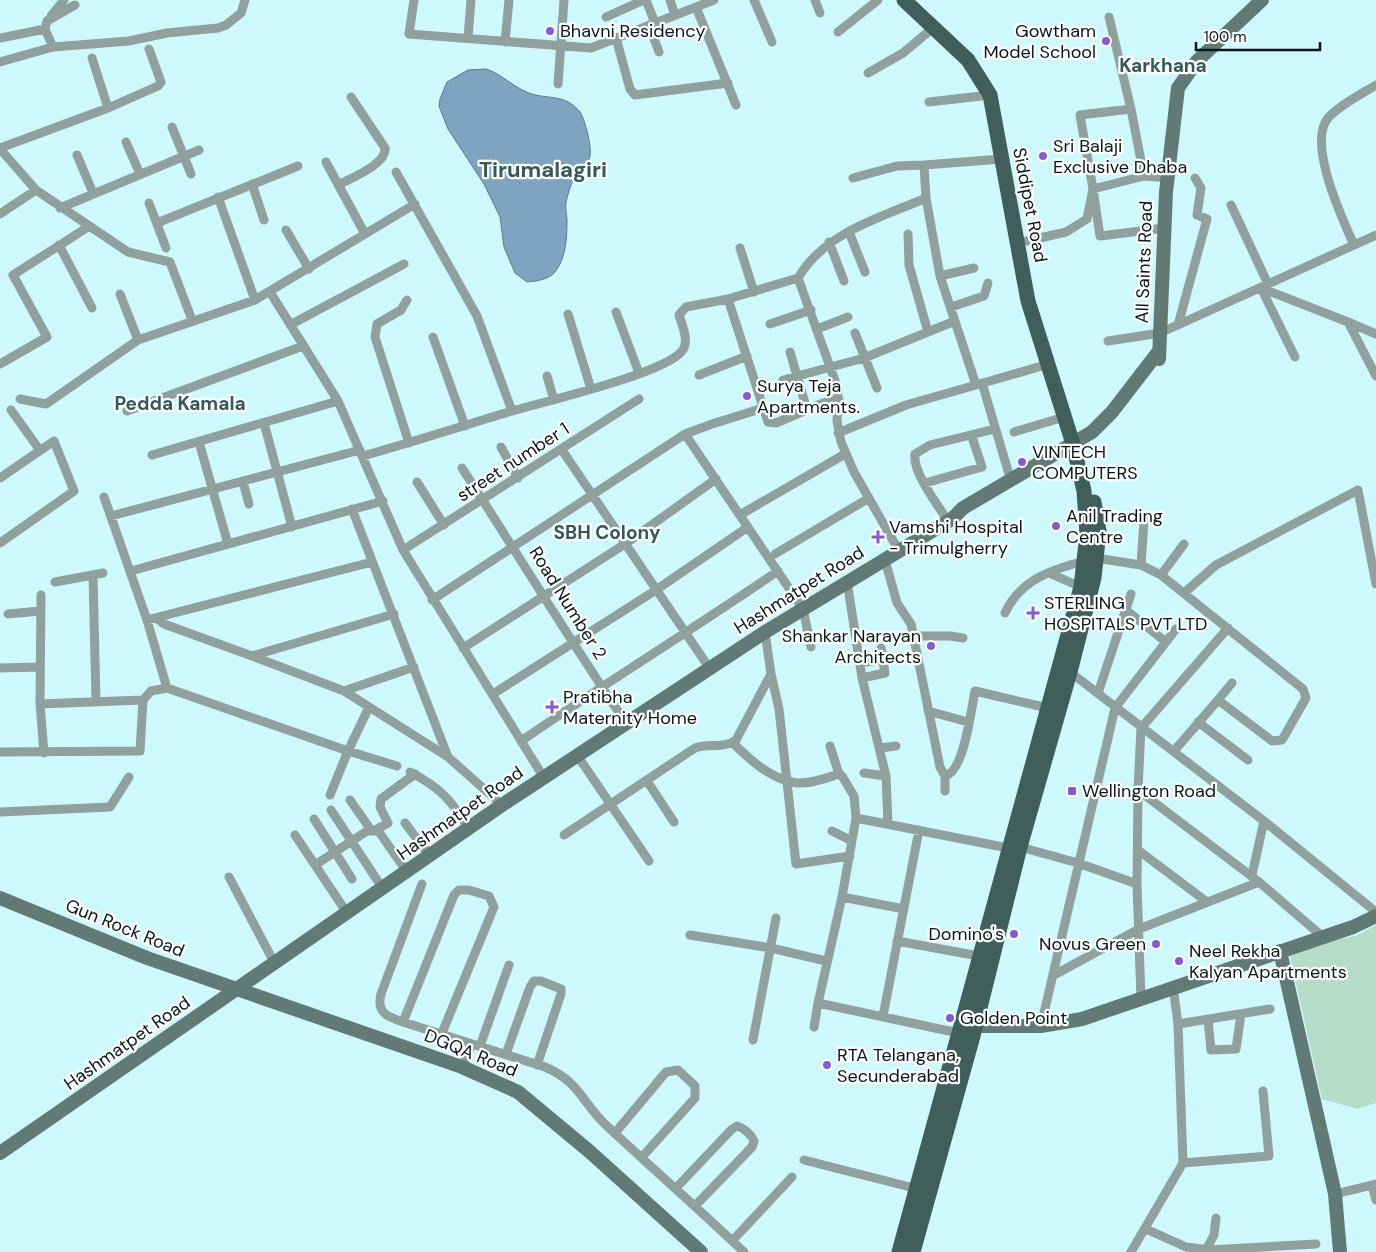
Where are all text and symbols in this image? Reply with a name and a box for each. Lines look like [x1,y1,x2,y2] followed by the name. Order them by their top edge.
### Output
[560,19,705,43] place label: Bhavni Residency
[983,19,1096,64] place label: Gowtham Model School
[1196,20,1320,52] scale bar
[544,25,556,37] marker: Bhavni Residency
[1204,27,1247,47] text: 100 m
[1100,35,1112,47] marker: Gowtham Model School
[1119,53,1207,78] district label: Karkhana
[1053,134,1187,179] place label: Sri Balaji Exclusive Dhaba
[1007,145,1053,265] street label: Siddipet Road
[1037,150,1049,162] marker: Sri Balaji Exclusive Dhaba
[479,155,607,184] district label: Tirumalagiri
[1130,200,1158,324] street label: All Saints Road
[757,374,860,419] place label: Surya Teja Apartments.
[741,390,753,402] marker: Surya Teja Apartments.
[114,391,246,416] district label: Pedda Kamala
[452,417,574,507] street label: street number 1
[1032,440,1138,485] place label: VINTECH COMPUTERS
[1016,456,1028,468] marker: VINTECH COMPUTERS
[1066,504,1163,549] place label: Anil Trading Centre
[889,515,1023,560] place label: Vamshi Hospital - Trimulgherry
[554,520,661,545] district label: SBH Colony
[1050,520,1062,532] marker: Anil Trading Centre
[871,530,885,544] marker: Vamshi Hospital - Trimulgherry
[729,540,869,640] street label: Hashmatpet Road
[524,542,612,664] street label: Road Number 2
[1044,591,1207,636] place label: STERLING HOSPITALS PVT LTD
[1026,606,1040,620] marker: STERLING HOSPITALS PVT LTD
[782,624,921,669] place label: Shankar Narayan Architects
[925,640,937,652] marker: Shankar Narayan Architects
[563,685,697,730] place label: Pratibha Maternity Home
[545,700,559,714] marker: Pratibha Maternity Home
[392,760,528,866] street label: Hashmatpet Road
[1082,779,1216,803] place label: Wellington Road
[1066,785,1078,797] marker: Wellington Road
[62,893,188,963] street label: Gun Rock Road
[928,922,1004,946] place label: Domino's
[1008,928,1020,940] marker: Domino's
[1039,932,1146,956] place label: Novus Green
[1150,938,1162,950] marker: Novus Green
[1189,939,1347,984] place label: Neel Rekha Kalyan Apartments
[1173,955,1185,967] marker: Neel Rekha Kalyan Apartments
[59,990,195,1096] street label: Hashmatpet Road
[960,1006,1067,1030] place label: Golden Point
[944,1012,956,1024] marker: Golden Point
[421,1023,521,1083] street label: DGQA Road
[837,1043,959,1088] place label: RTA Telangana, Secunderabad
[821,1059,833,1071] marker: RTA Telangana, Secunderabad

